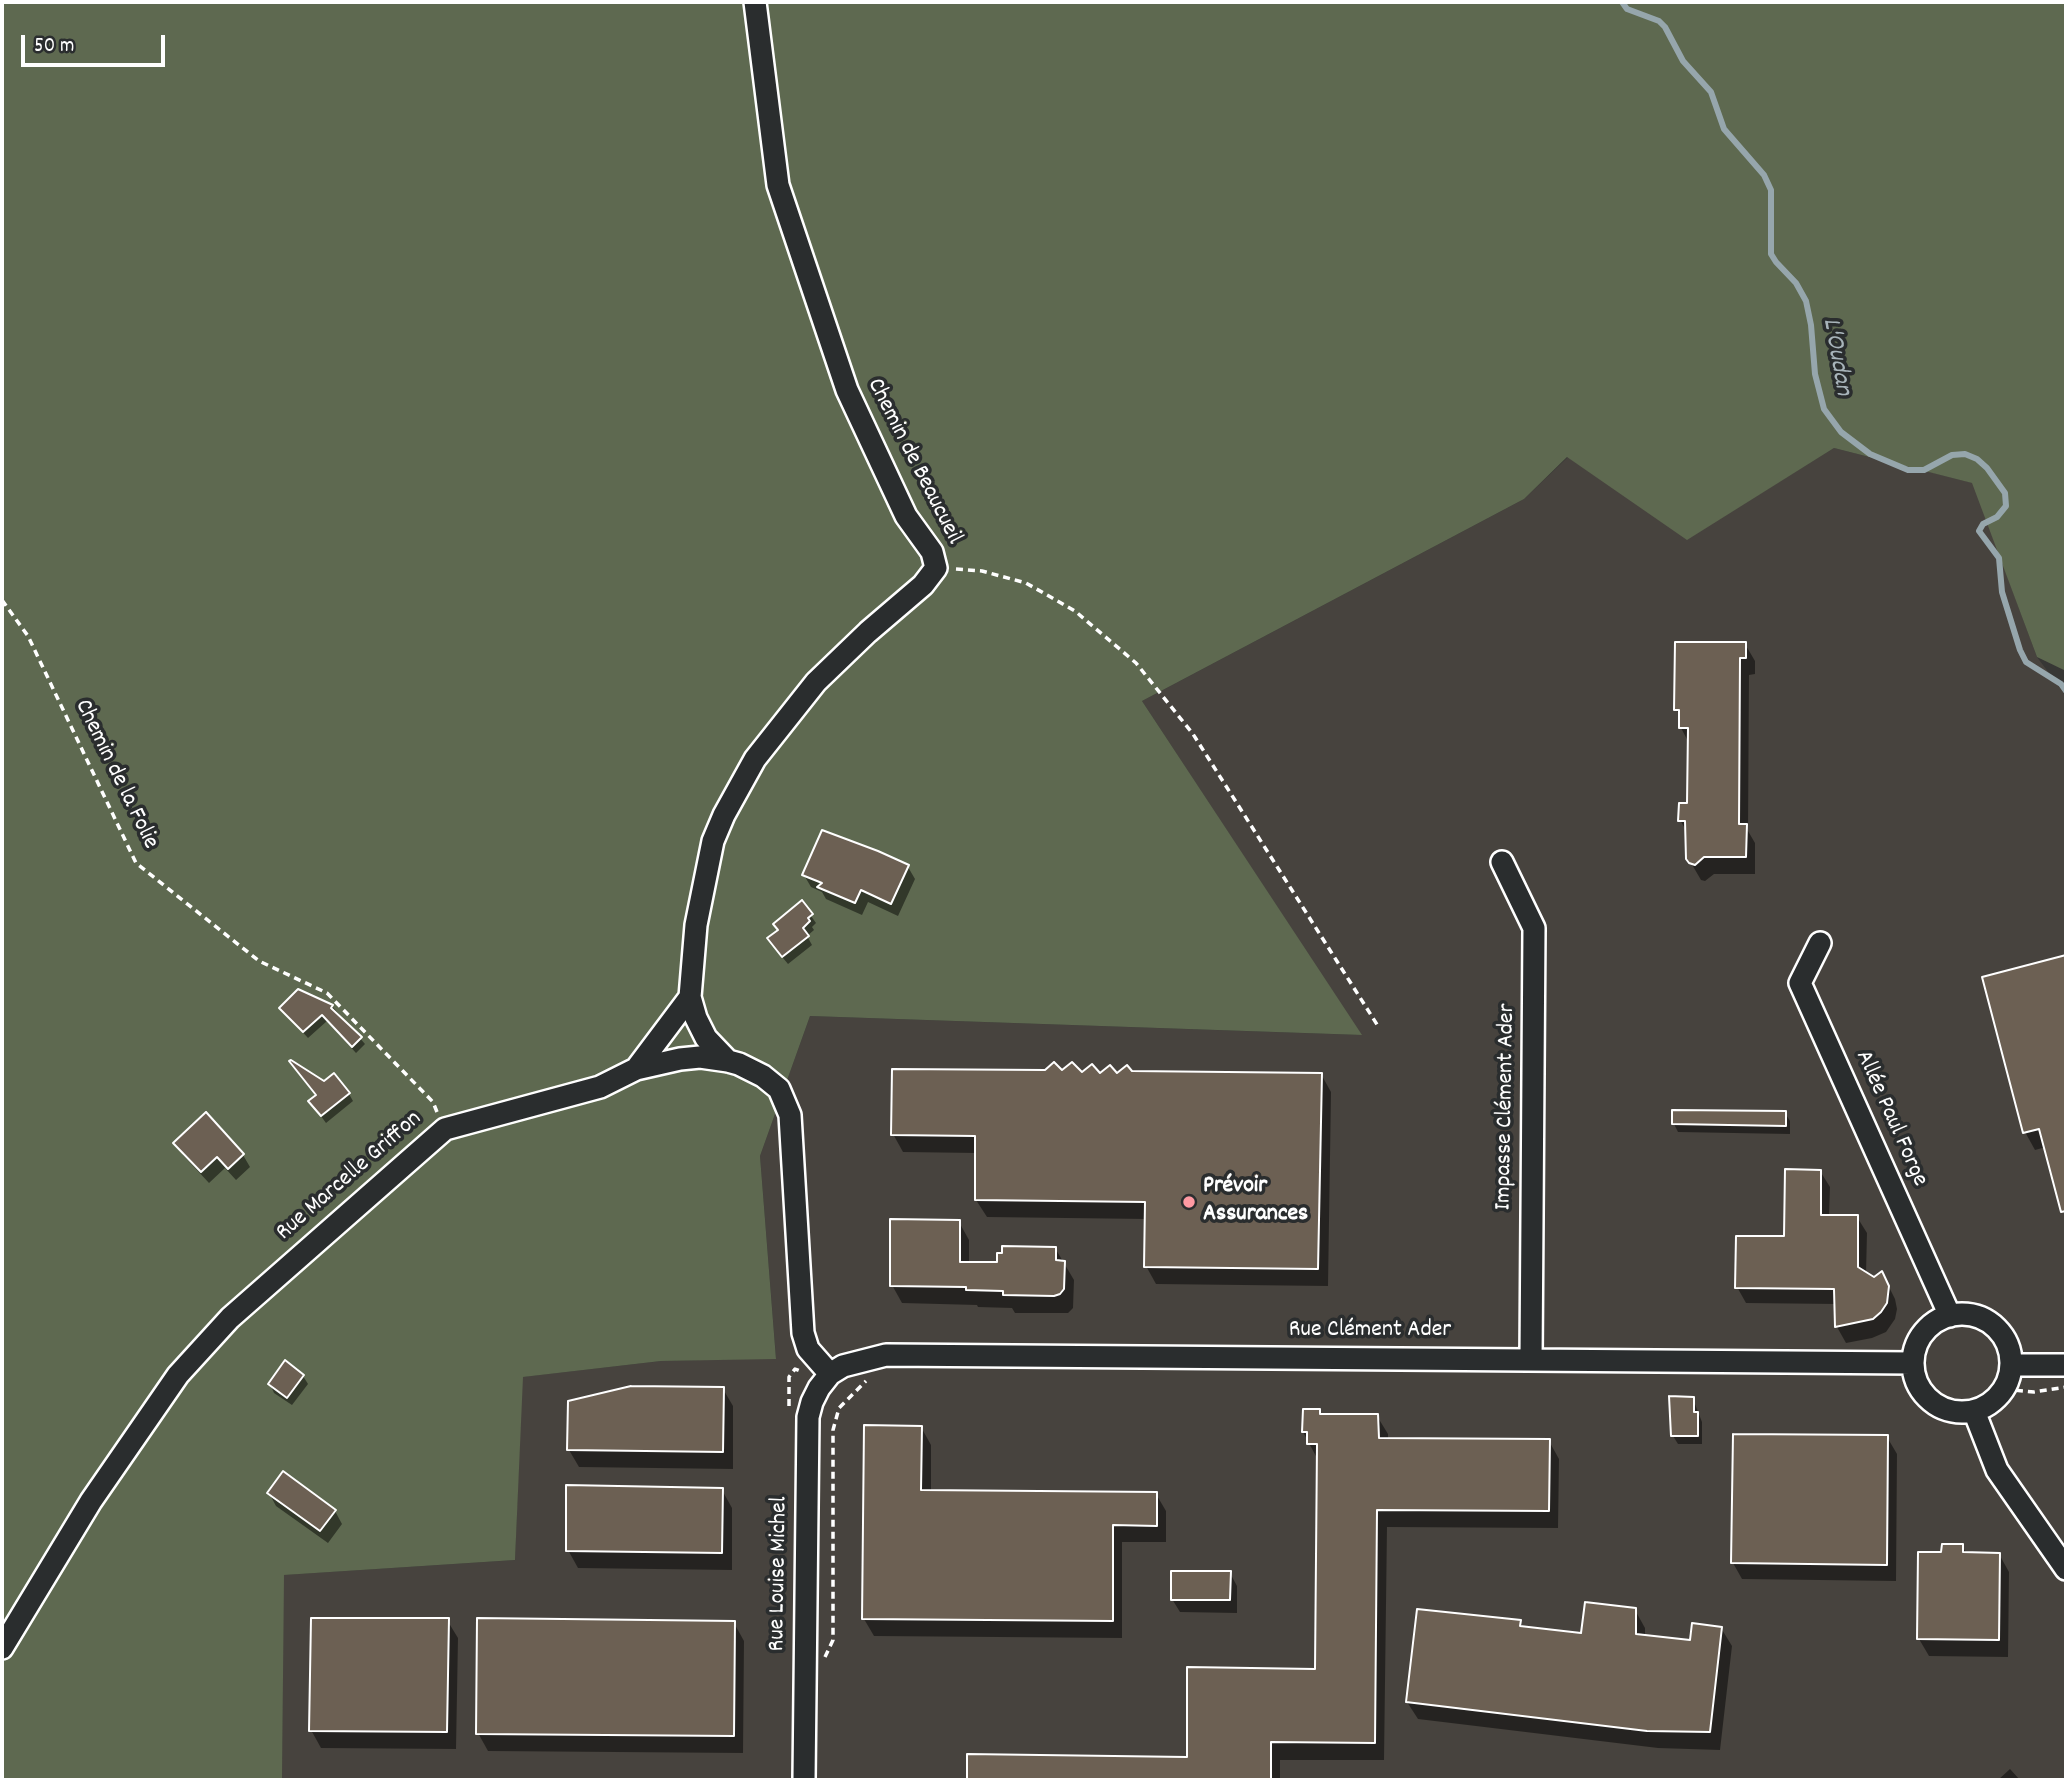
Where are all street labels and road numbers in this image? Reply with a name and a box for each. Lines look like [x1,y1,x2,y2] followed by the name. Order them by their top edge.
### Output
[859,374,967,550] street label: Chemin de Beaucueil
[66,696,164,854] street label: Chemin de la Folie
[1491,1003,1523,1211] street label: Impasse Clément Ader
[1847,1046,1933,1192] street label: Allée Paul Forge
[271,1106,429,1248] street label: Rue Marcelle Griffon
[1289,1318,1451,1346] street label: Rue Clément Ader
[764,1496,796,1652] street label: Rue Louise Michel

